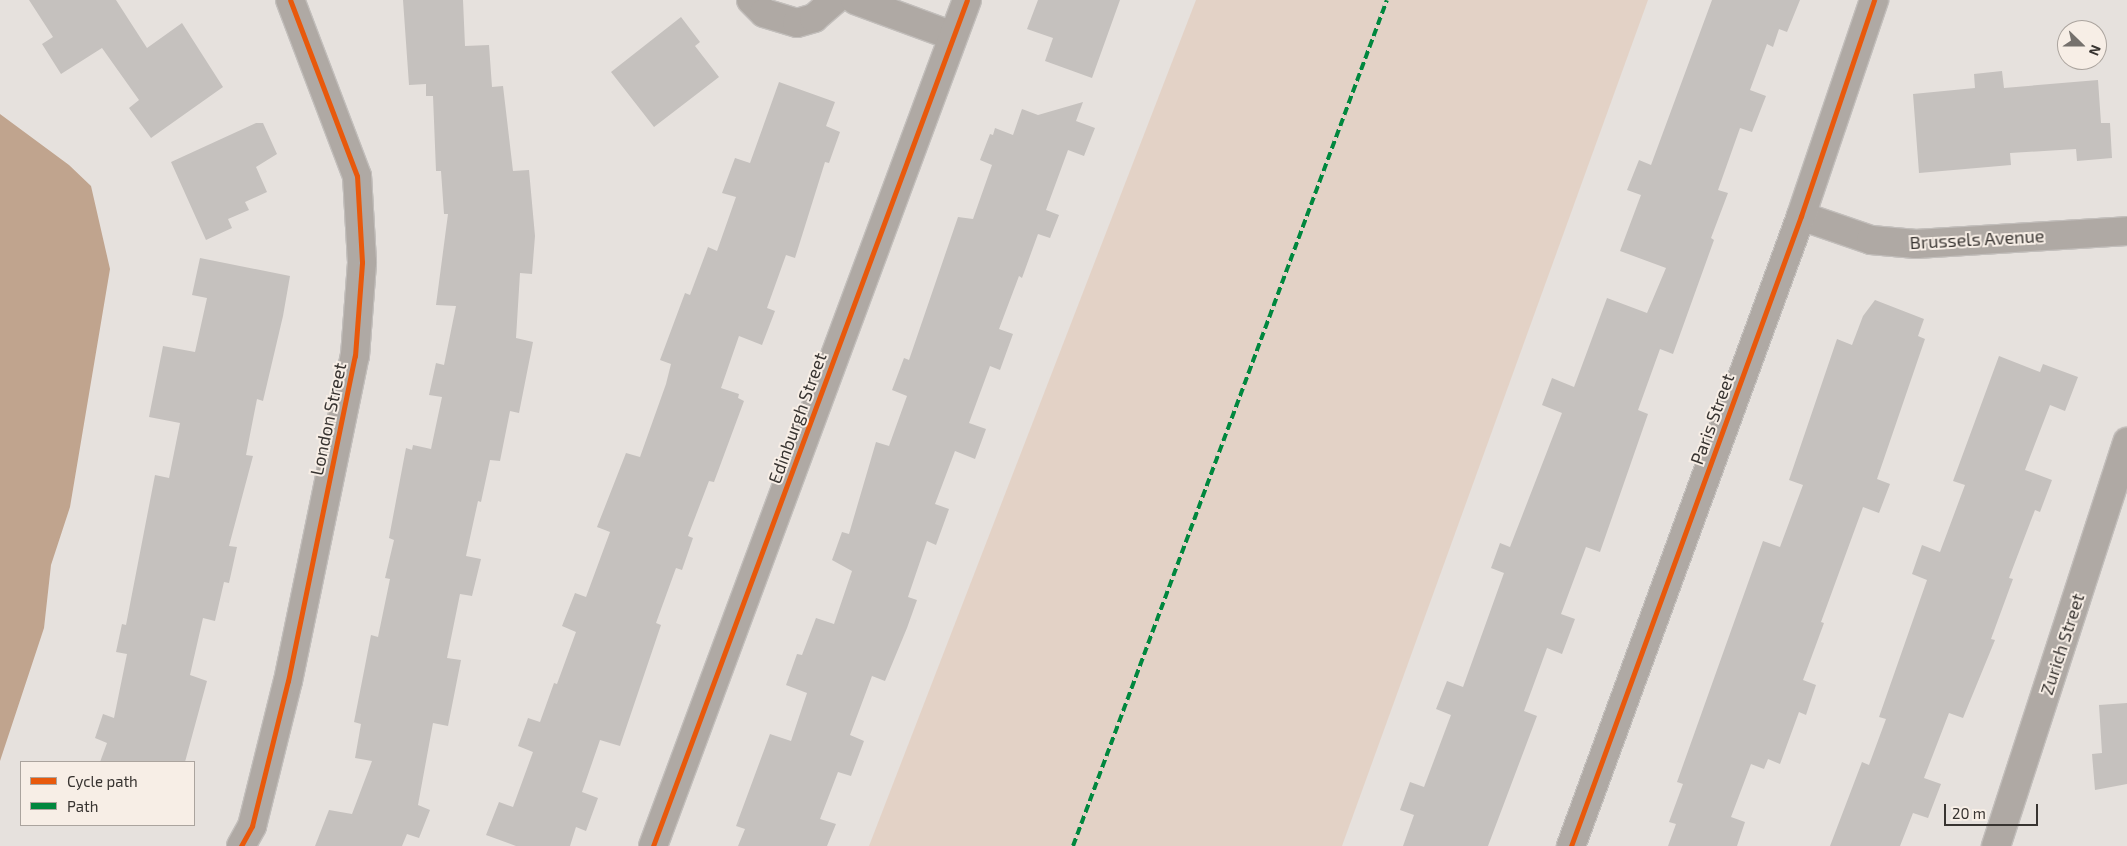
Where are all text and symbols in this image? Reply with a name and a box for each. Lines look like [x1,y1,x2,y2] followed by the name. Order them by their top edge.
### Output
[2057,20,2107,70] north arrow
[2086,43,2105,58] text: N
[1909,225,2045,253] street label: Brussels Avenue
[763,350,831,486] street label: Edinburgh Street
[305,361,351,477] street label: London Street
[1686,371,1738,467] street label: Paris Street
[2035,591,2089,697] street label: Zurich Street
[20,761,195,826] legend
[67,772,138,790] text: Cycle path
[1947,794,2041,826] scale bar
[67,797,98,815] text: Path
[1952,804,1986,822] text: 20 m

